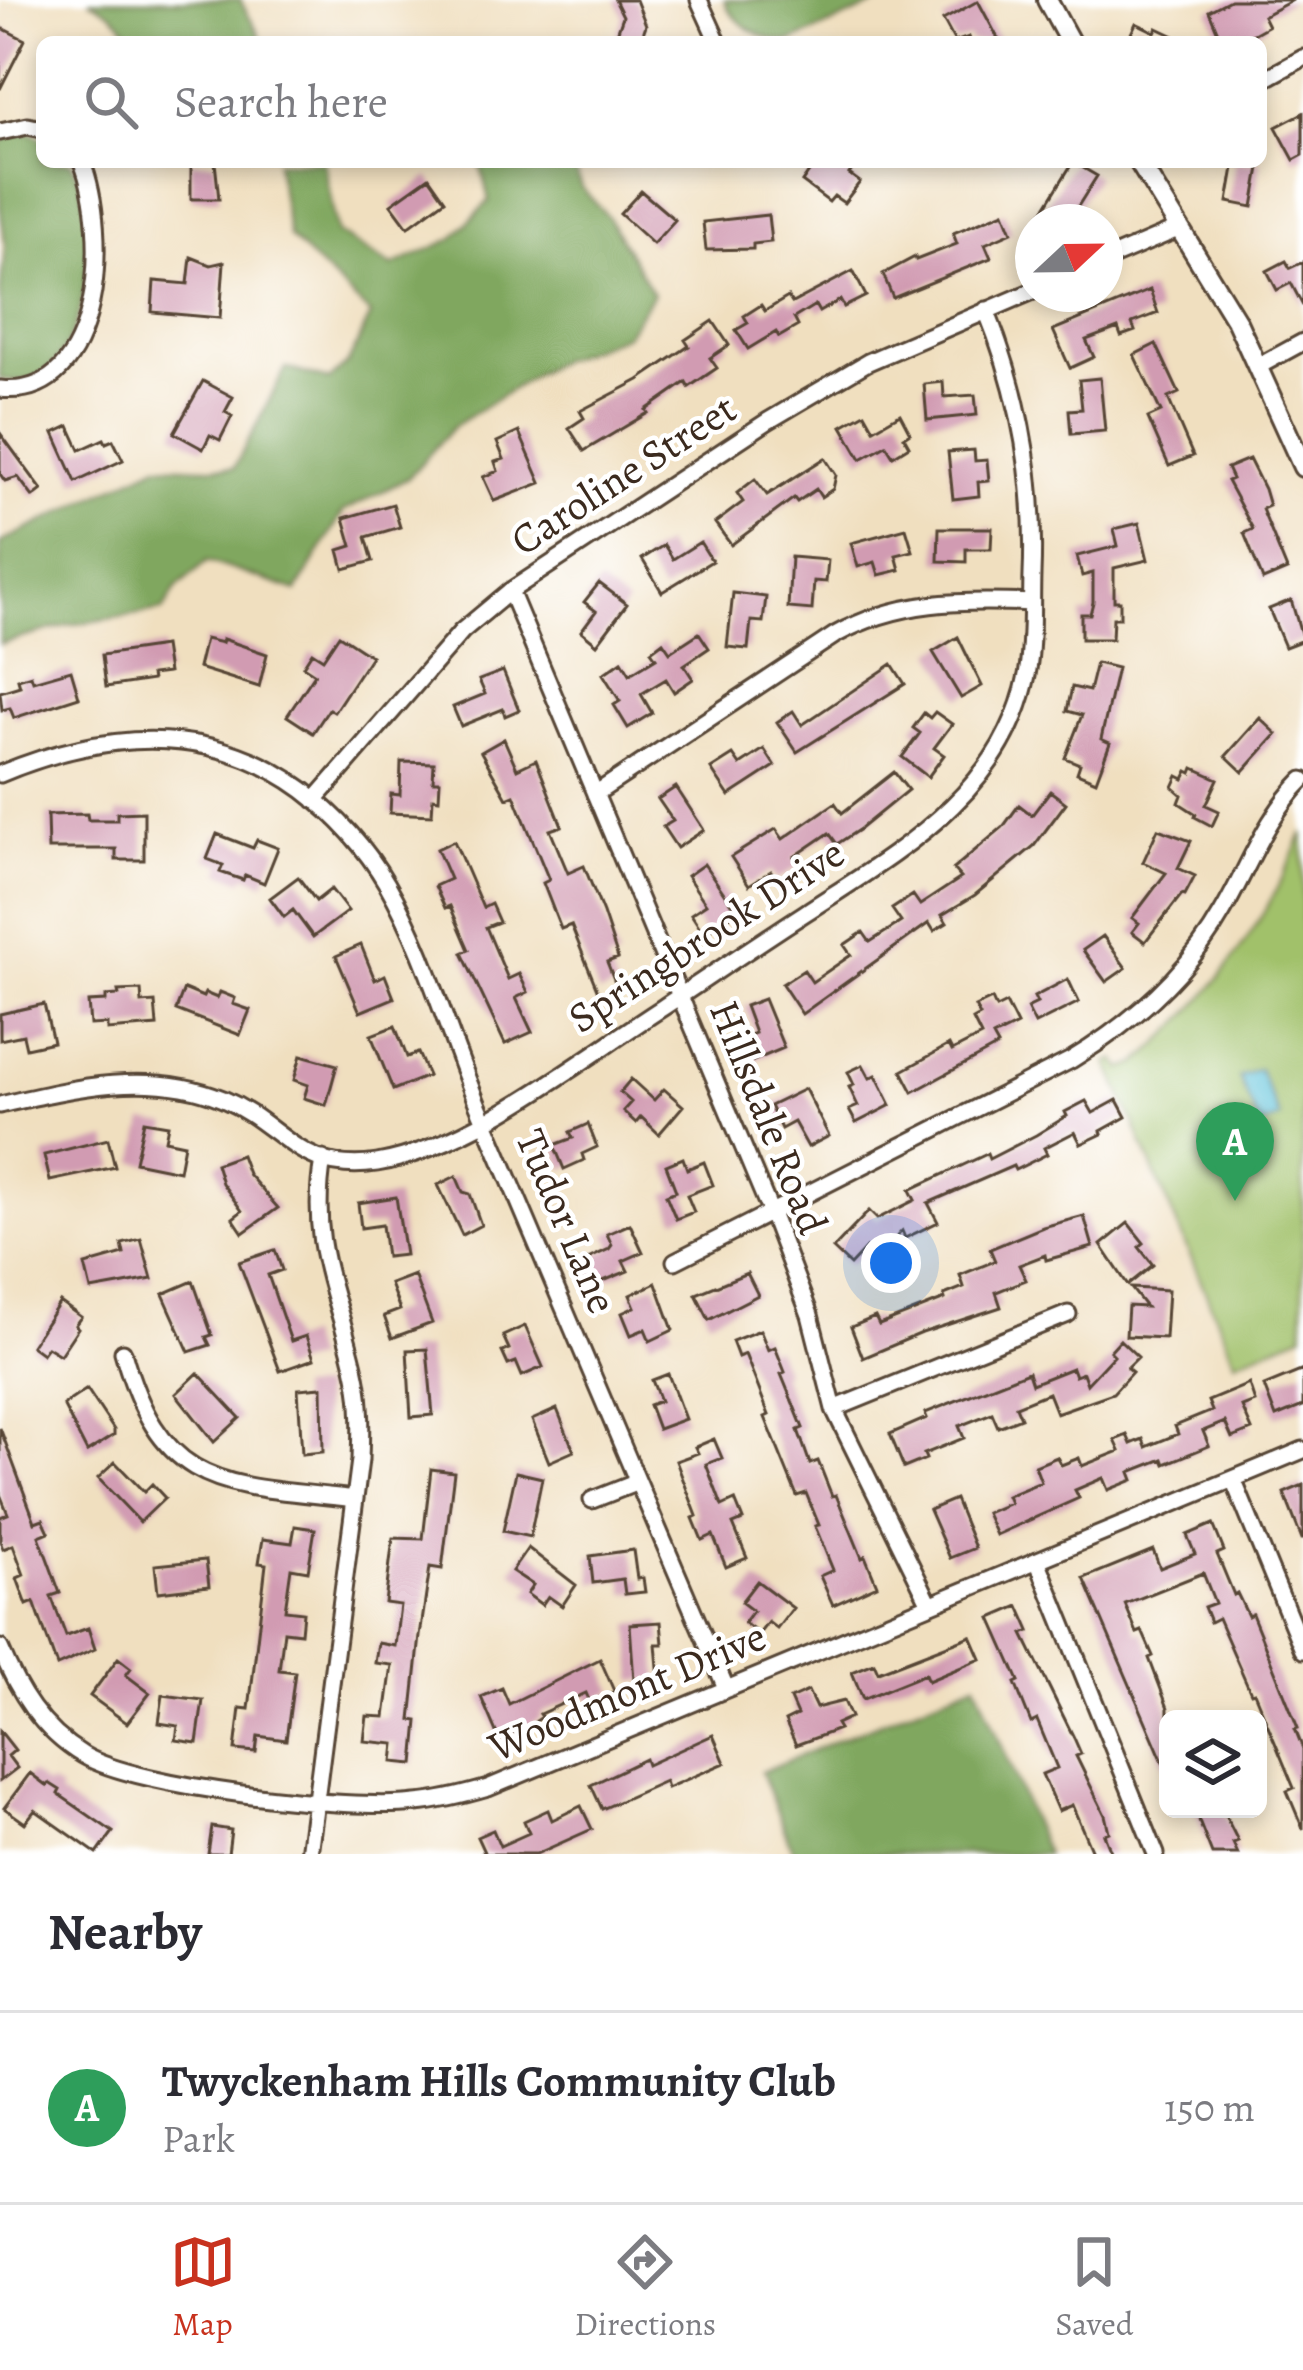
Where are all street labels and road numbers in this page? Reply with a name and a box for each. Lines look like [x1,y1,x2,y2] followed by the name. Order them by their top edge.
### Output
[499,380,747,568] street label: Caroline Street
[557,824,855,1046] street label: Springbrook Drive
[696,992,842,1243] street label: Hillsdale Road
[503,1120,631,1322] street label: Tudor Lane
[479,1607,774,1775] street label: Woodmont Drive

